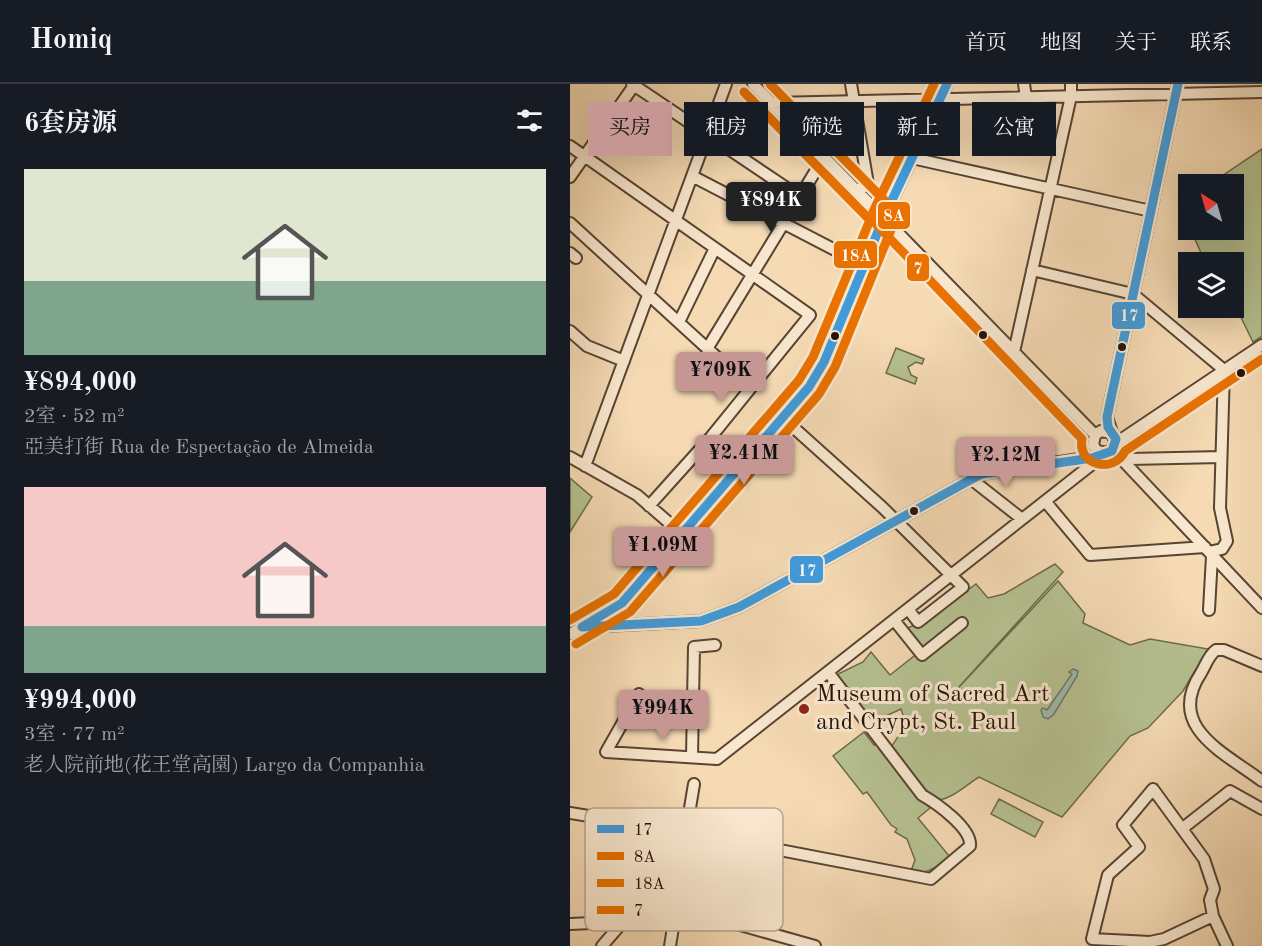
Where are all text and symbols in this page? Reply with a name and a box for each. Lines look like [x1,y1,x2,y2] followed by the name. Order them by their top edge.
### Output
[30,27,113,55] text: Homiq
[965,33,1007,54] text: 首页
[1040,33,1082,54] text: 地图
[1115,33,1157,54] text: 关于
[1190,33,1232,54] text: 联系
[588,102,672,156] chip: 买房
[684,102,768,156] chip: 租房
[780,102,864,156] chip: 筛选
[876,102,960,156] chip: 新上
[972,102,1056,156] chip: 公寓
[513,104,546,137] icon: filters
[24,111,117,137] text: 6套房源
[1178,174,1244,240] north arrow
[1178,174,1244,318] map controls
[729,182,813,233] pin: ¥894K
[740,191,802,211] text: ¥894K
[877,201,911,230] line badge: 8A
[231,208,339,316] icon: home
[883,209,905,225] text: 8A
[833,240,878,269] line badge: 18A
[841,249,871,265] text: 18A
[1178,252,1244,318] button: layers
[906,253,930,282] line badge: 7
[913,262,923,278] text: 7
[1111,301,1146,330] line badge: 17
[1120,309,1138,325] text: 17
[977,329,989,341] unlabelled marker
[829,330,841,342] unlabelled marker
[1116,341,1128,353] unlabelled marker
[679,352,763,403] pin: ¥709K
[690,361,752,381] text: ¥709K
[1235,367,1247,379] unlabelled marker
[24,370,137,396] text: ¥894,000
[24,407,125,427] text: 2室 · 52 m²
[695,435,793,486] pin: ¥2.41M
[957,437,1055,488] pin: ¥2.12M
[24,438,374,458] text: 亞美打街 Rua de Espectação de Almeida
[709,444,779,464] text: ¥2.41M
[971,446,1041,466] text: ¥2.12M
[908,505,920,517] unlabelled marker
[231,526,339,634] icon: home
[614,527,712,578] pin: ¥1.09M
[628,536,698,556] text: ¥1.09M
[789,555,824,584] line badge: 17
[798,564,816,580] text: 17
[816,683,1049,735] place label: Museum of Sacred Art and Crypt, St. Paul
[24,688,137,714] text: ¥994,000
[621,690,705,741] pin: ¥994K
[632,699,694,719] text: ¥994K
[797,702,811,716] marker: Museum of Sacred Art and Crypt, St. Paul
[24,725,125,745] text: 3室 · 77 m²
[24,756,425,776] text: 老人院前地(花王堂高園) Largo da Companhia
[585,808,783,931] legend
[634,823,653,839] text: 17
[634,850,656,866] text: 8A
[634,877,665,893] text: 18A
[634,904,643,920] text: 7

